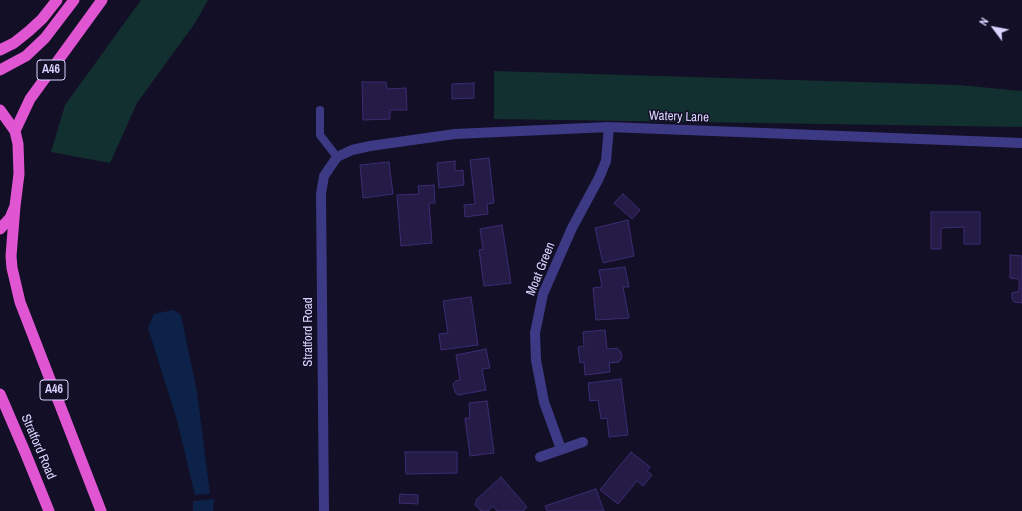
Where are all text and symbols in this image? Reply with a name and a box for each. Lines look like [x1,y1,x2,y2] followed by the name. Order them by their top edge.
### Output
[974,8,1014,48] north arrow
[976,15,991,28] text: N
[37,60,65,80] road number: A46
[649,108,709,126] street label: Watery Lane
[523,240,559,298] street label: Moat Green
[301,297,317,367] street label: Stratford Road
[40,380,68,400] road number: A46
[17,412,59,482] street label: Stratford Road

